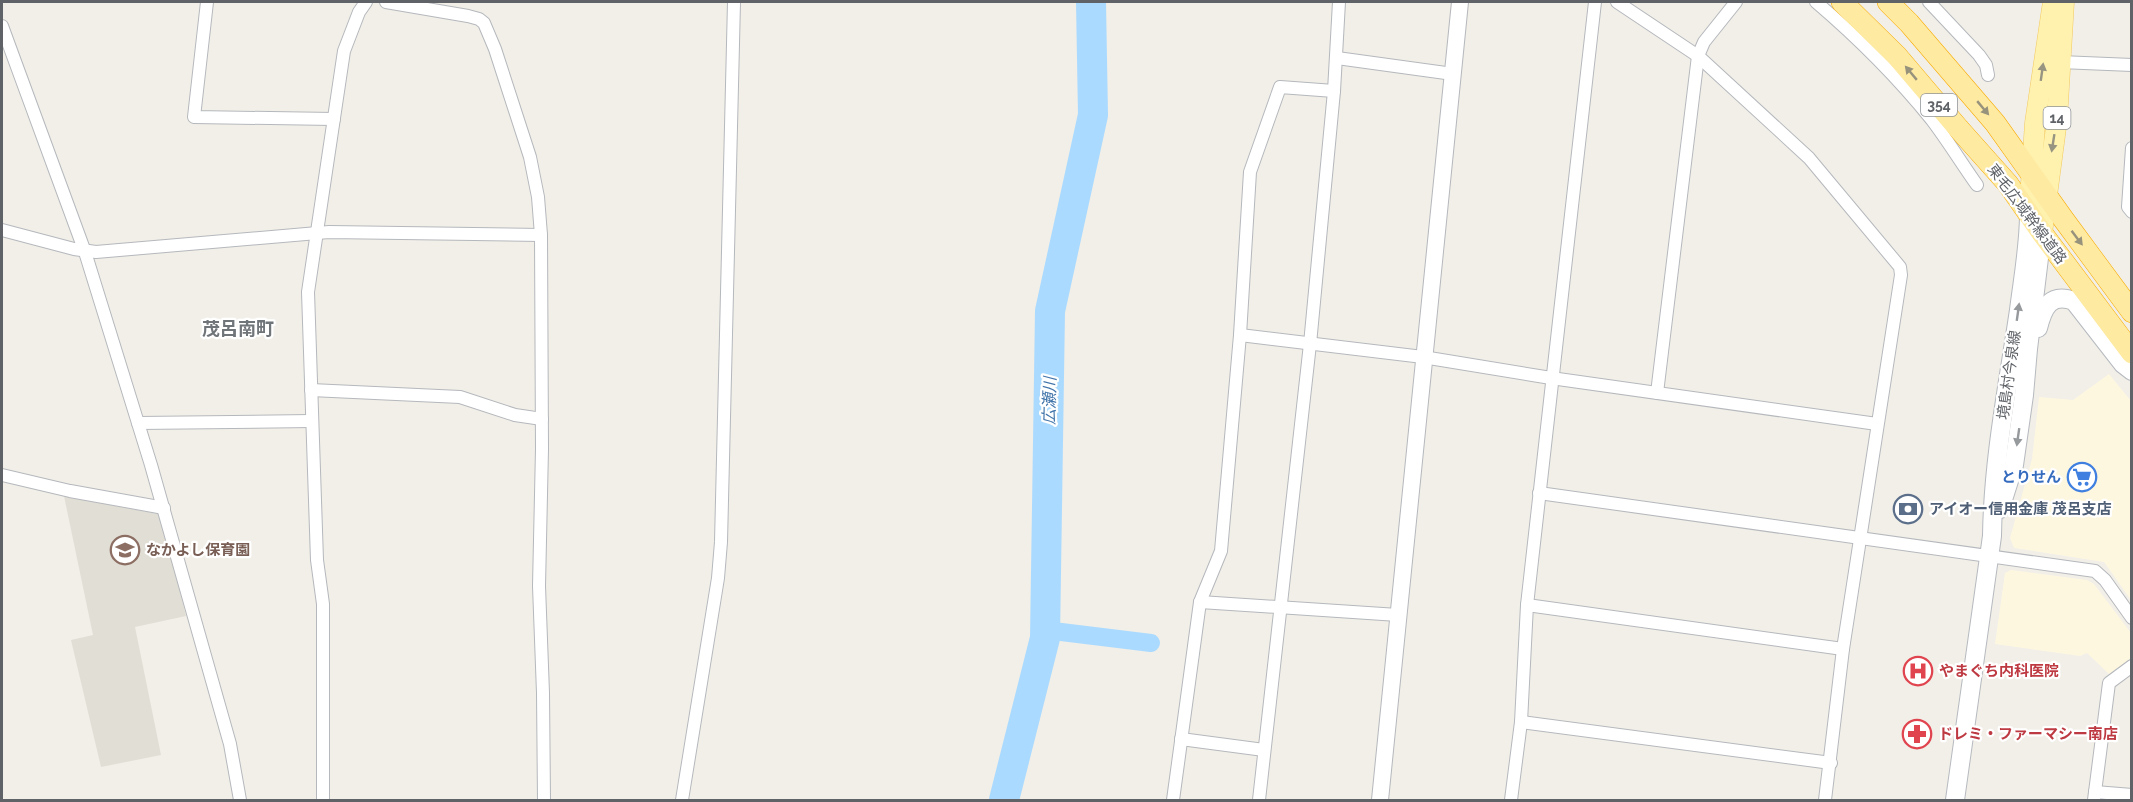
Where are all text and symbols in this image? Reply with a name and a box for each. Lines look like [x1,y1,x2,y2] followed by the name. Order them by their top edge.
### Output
[2037,63,2046,82] one-way arrow
[1905,66,1918,81] one-way arrow
[1921,94,1957,116] road number: 354
[1976,100,1989,116] one-way arrow
[2044,107,2070,129] road number: 14
[2048,134,2057,153] one-way arrow
[1984,161,2070,267] street label: 東毛広域幹線道路
[2071,230,2083,246] one-way arrow
[2014,302,2023,321] one-way arrow
[202,318,274,339] district label: 茂呂南町
[1994,329,2024,421] street label: 境島村今泉線
[1040,375,1059,425] water label: 広瀬川
[2014,428,2023,447] one-way arrow
[2066,461,2098,493] supermarket icon: とりせん
[2001,468,2061,486] place label: とりせん
[1892,493,1924,525] bank icon: アイオー信用金庫 茂呂支店
[1929,500,2112,518] place label: アイオー信用金庫 茂呂支店
[109,534,141,566] school or university icon: なかよし保育園
[146,541,250,559] place label: なかよし保育園
[1902,655,1934,687] hospital icon: やまぐち内科医院
[1939,662,2059,680] place label: やまぐち内科医院
[1901,718,1933,750] pharmacy icon: ドレミ・ファーマシー南店
[1938,725,2118,743] place label: ドレミ・ファーマシー南店

